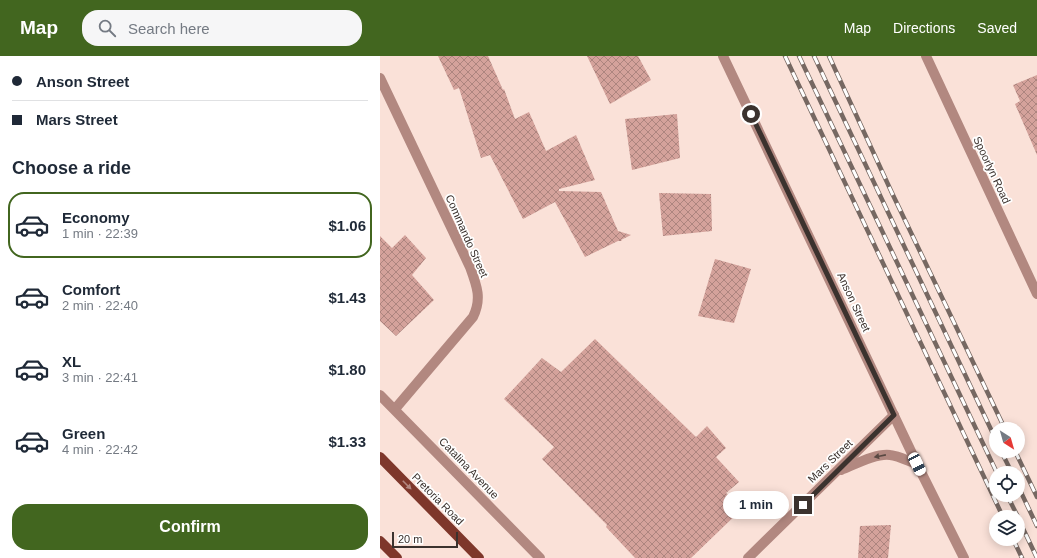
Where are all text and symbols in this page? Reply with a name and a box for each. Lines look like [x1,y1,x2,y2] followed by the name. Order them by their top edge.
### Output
[82,10,362,46] search box
[20,17,58,38] text: Map
[96,17,118,39] icon: search
[128,20,210,37] text: Search here
[844,20,871,36] text: Map
[893,20,955,36] text: Directions
[977,20,1017,36] text: Saved
[36,73,129,90] text: Anson Street
[742,105,760,123] route start
[36,111,118,128] text: Mars Street
[971,134,1013,206] street label: Spoorlyn Road
[12,158,131,178] text: Choose a ride
[443,193,491,279] street label: Commando Street
[14,207,50,243] icon: car
[62,209,130,226] text: Economy
[328,217,366,234] text: $1.06
[62,226,138,241] text: 1 min · 22:39
[835,271,873,333] street label: Anson Street
[14,279,50,315] icon: car
[62,281,120,298] text: Comfort
[328,289,366,306] text: $1.43
[62,298,138,313] text: 2 min · 22:40
[14,351,50,387] icon: car
[62,353,81,370] text: XL
[328,361,366,378] text: $1.80
[62,370,138,385] text: 3 min · 22:41
[989,422,1025,458] north arrow
[989,422,1025,546] map controls
[14,423,50,459] icon: car
[62,425,105,442] text: Green
[328,433,366,450] text: $1.33
[437,435,501,501] street label: Catalina Avenue
[805,437,855,485] street label: Mars Street
[62,442,138,457] text: 4 min · 22:42
[906,451,928,477] car
[874,453,886,459] one-way arrow
[989,466,1025,502] button: locate
[410,471,466,527] street label: Pretoria Road
[402,480,412,490] one-way arrow
[723,491,789,519] callout: 1 min
[794,496,812,514] route end
[739,497,773,512] text: 1 min
[12,504,368,550] button: Confirm
[989,510,1025,546] button: layers
[392,530,458,549] scale bar
[398,533,422,545] text: 20 m

